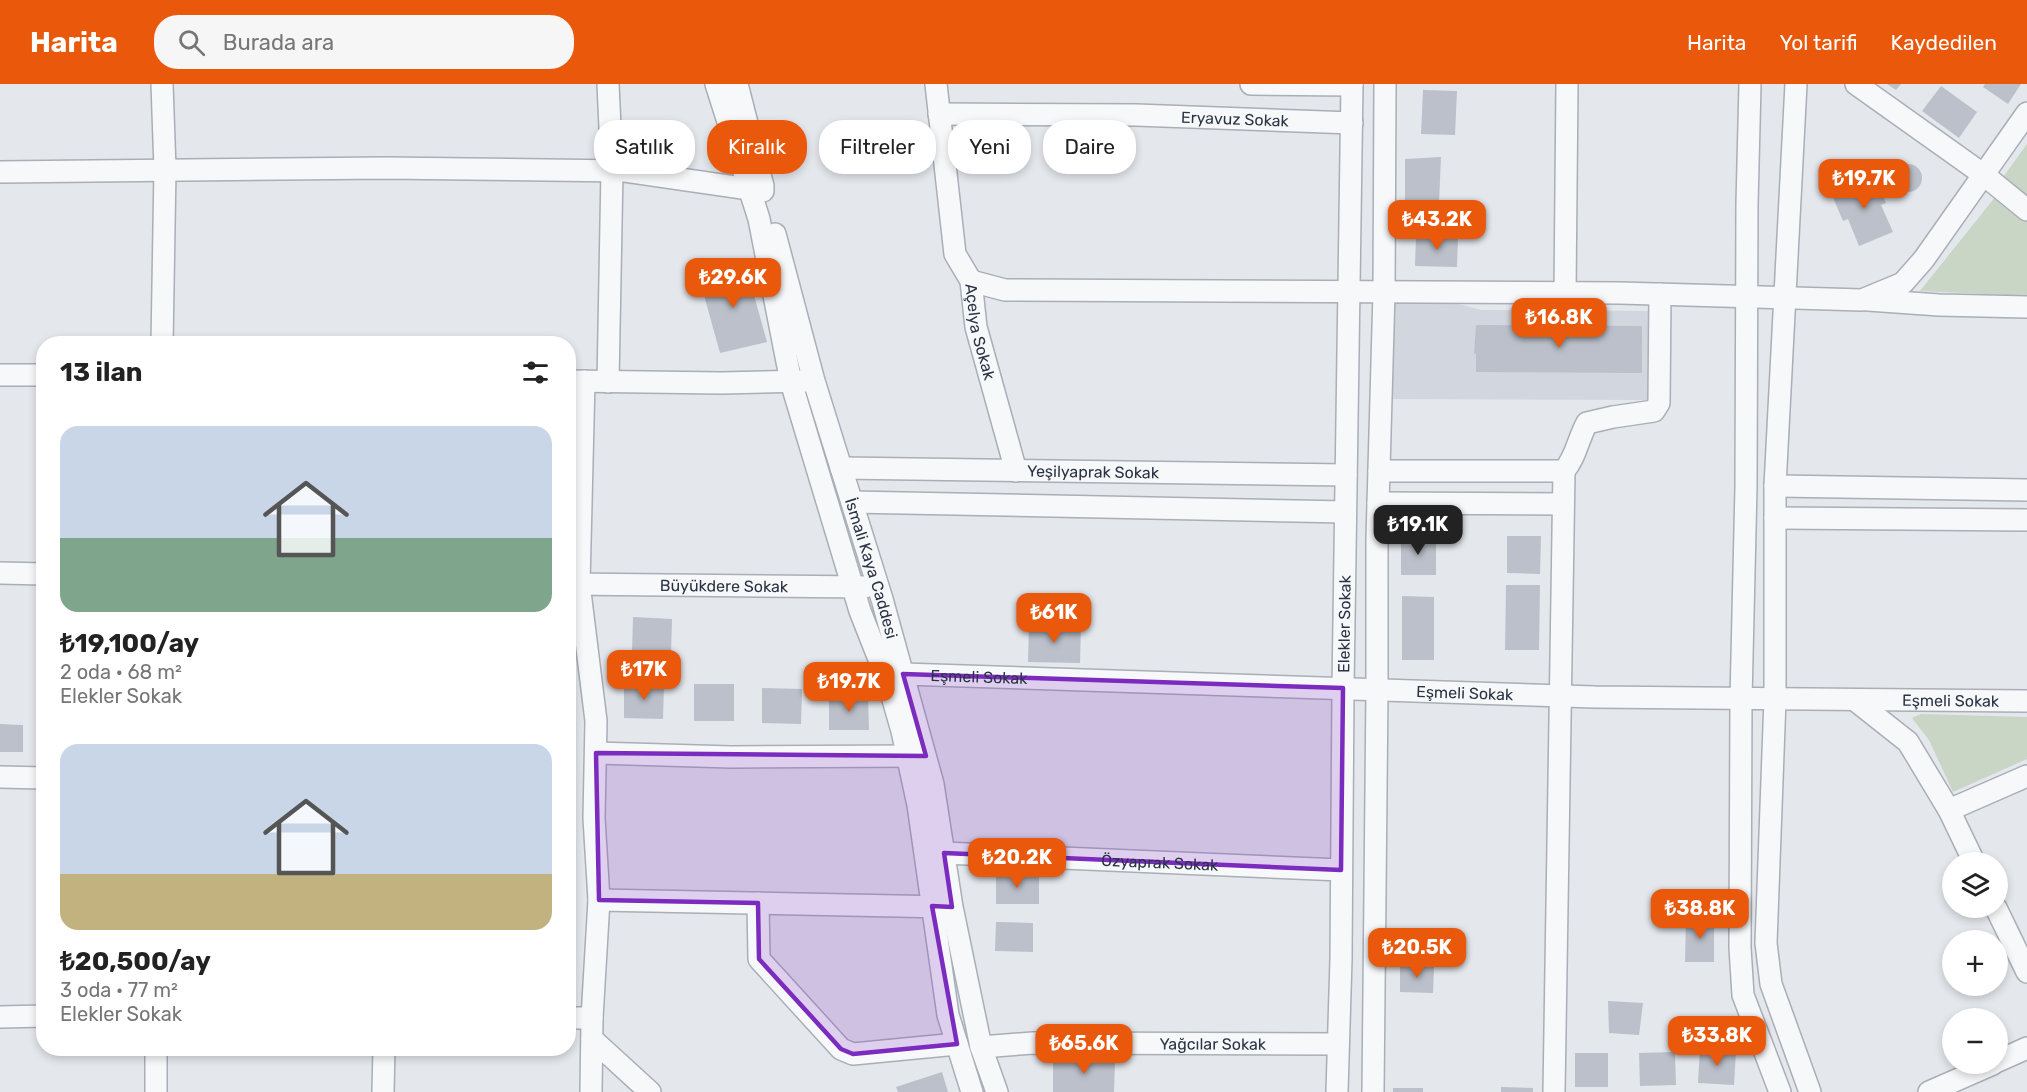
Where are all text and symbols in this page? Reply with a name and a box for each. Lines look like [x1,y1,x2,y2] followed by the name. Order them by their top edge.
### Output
[154,15,574,69] search box
[30,26,118,59] text: Harita
[175,26,208,59] icon: search
[223,29,334,56] text: Burada ara
[1687,30,1746,55] text: Harita
[1779,30,1858,55] text: Yol tarifi
[1891,30,1997,55] text: Kaydedilen
[1181,107,1290,130] street label: Eryavuz Sokak
[594,120,695,174] chip: Satılık
[707,120,807,174] chip: Kiralık
[819,120,936,174] chip: Filtreler
[948,120,1031,174] chip: Yeni
[1043,120,1136,174] chip: Daire
[1815,159,1913,210] pin: ₺19.7K
[1833,166,1895,190] text: ₺19.7K
[1388,200,1486,251] pin: ₺43.2K
[1402,207,1472,231] text: ₺43.2K
[684,258,782,309] pin: ₺29.6K
[699,265,767,289] text: ₺29.6K
[962,283,1000,383] street label: Açelya Sokak
[1510,298,1608,349] pin: ₺16.8K
[1526,305,1592,329] text: ₺16.8K
[519,356,552,389] icon: filters
[60,357,143,388] text: 13 ilan
[1027,461,1160,482] street label: Yeşilyaprak Sokak
[252,465,360,573] icon: home
[841,495,902,641] street label: İsmali Kaya Caddesi
[1369,505,1467,556] pin: ₺19.1K
[1388,512,1448,536] text: ₺19.1K
[1334,574,1354,673] street label: Elekler Sokak
[660,575,789,596] street label: Büyükdere Sokak
[1018,593,1090,644] pin: ₺61K
[1030,600,1078,624] text: ₺61K
[60,628,199,659] text: ₺19,100/ay
[608,650,680,701] pin: ₺17K
[621,657,667,681] text: ₺17K
[60,660,182,684] text: 2 oda · 68 m²
[800,662,898,713] pin: ₺19.7K
[930,665,1029,688] street label: Eşmeli Sokak
[818,669,880,693] text: ₺19.7K
[1416,682,1514,704] street label: Eşmeli Sokak
[60,684,182,708] text: Elekler Sokak
[1902,690,2000,710] street label: Eşmeli Sokak
[252,783,360,891] icon: home
[968,838,1066,889] pin: ₺20.2K
[982,845,1052,869] text: ₺20.2K
[1101,850,1219,874] street label: Özyaprak Sokak
[1942,852,2008,1074] map controls
[1942,852,2008,918] button: layers
[1651,889,1749,940] pin: ₺38.8K
[1665,896,1735,920] text: ₺38.8K
[1368,928,1466,979] pin: ₺20.5K
[1942,930,2008,996] button: +
[1382,935,1452,959] text: ₺20.5K
[60,946,211,977] text: ₺20,500/ay
[60,978,178,1002] text: 3 oda · 77 m²
[60,1002,182,1026] text: Elekler Sokak
[1942,1008,2008,1074] button: −
[1668,1016,1766,1067] pin: ₺33.8K
[1682,1023,1752,1047] text: ₺33.8K
[1035,1024,1133,1075] pin: ₺65.6K
[1049,1031,1119,1055] text: ₺65.6K
[1160,1034,1267,1053] street label: Yağcılar Sokak

